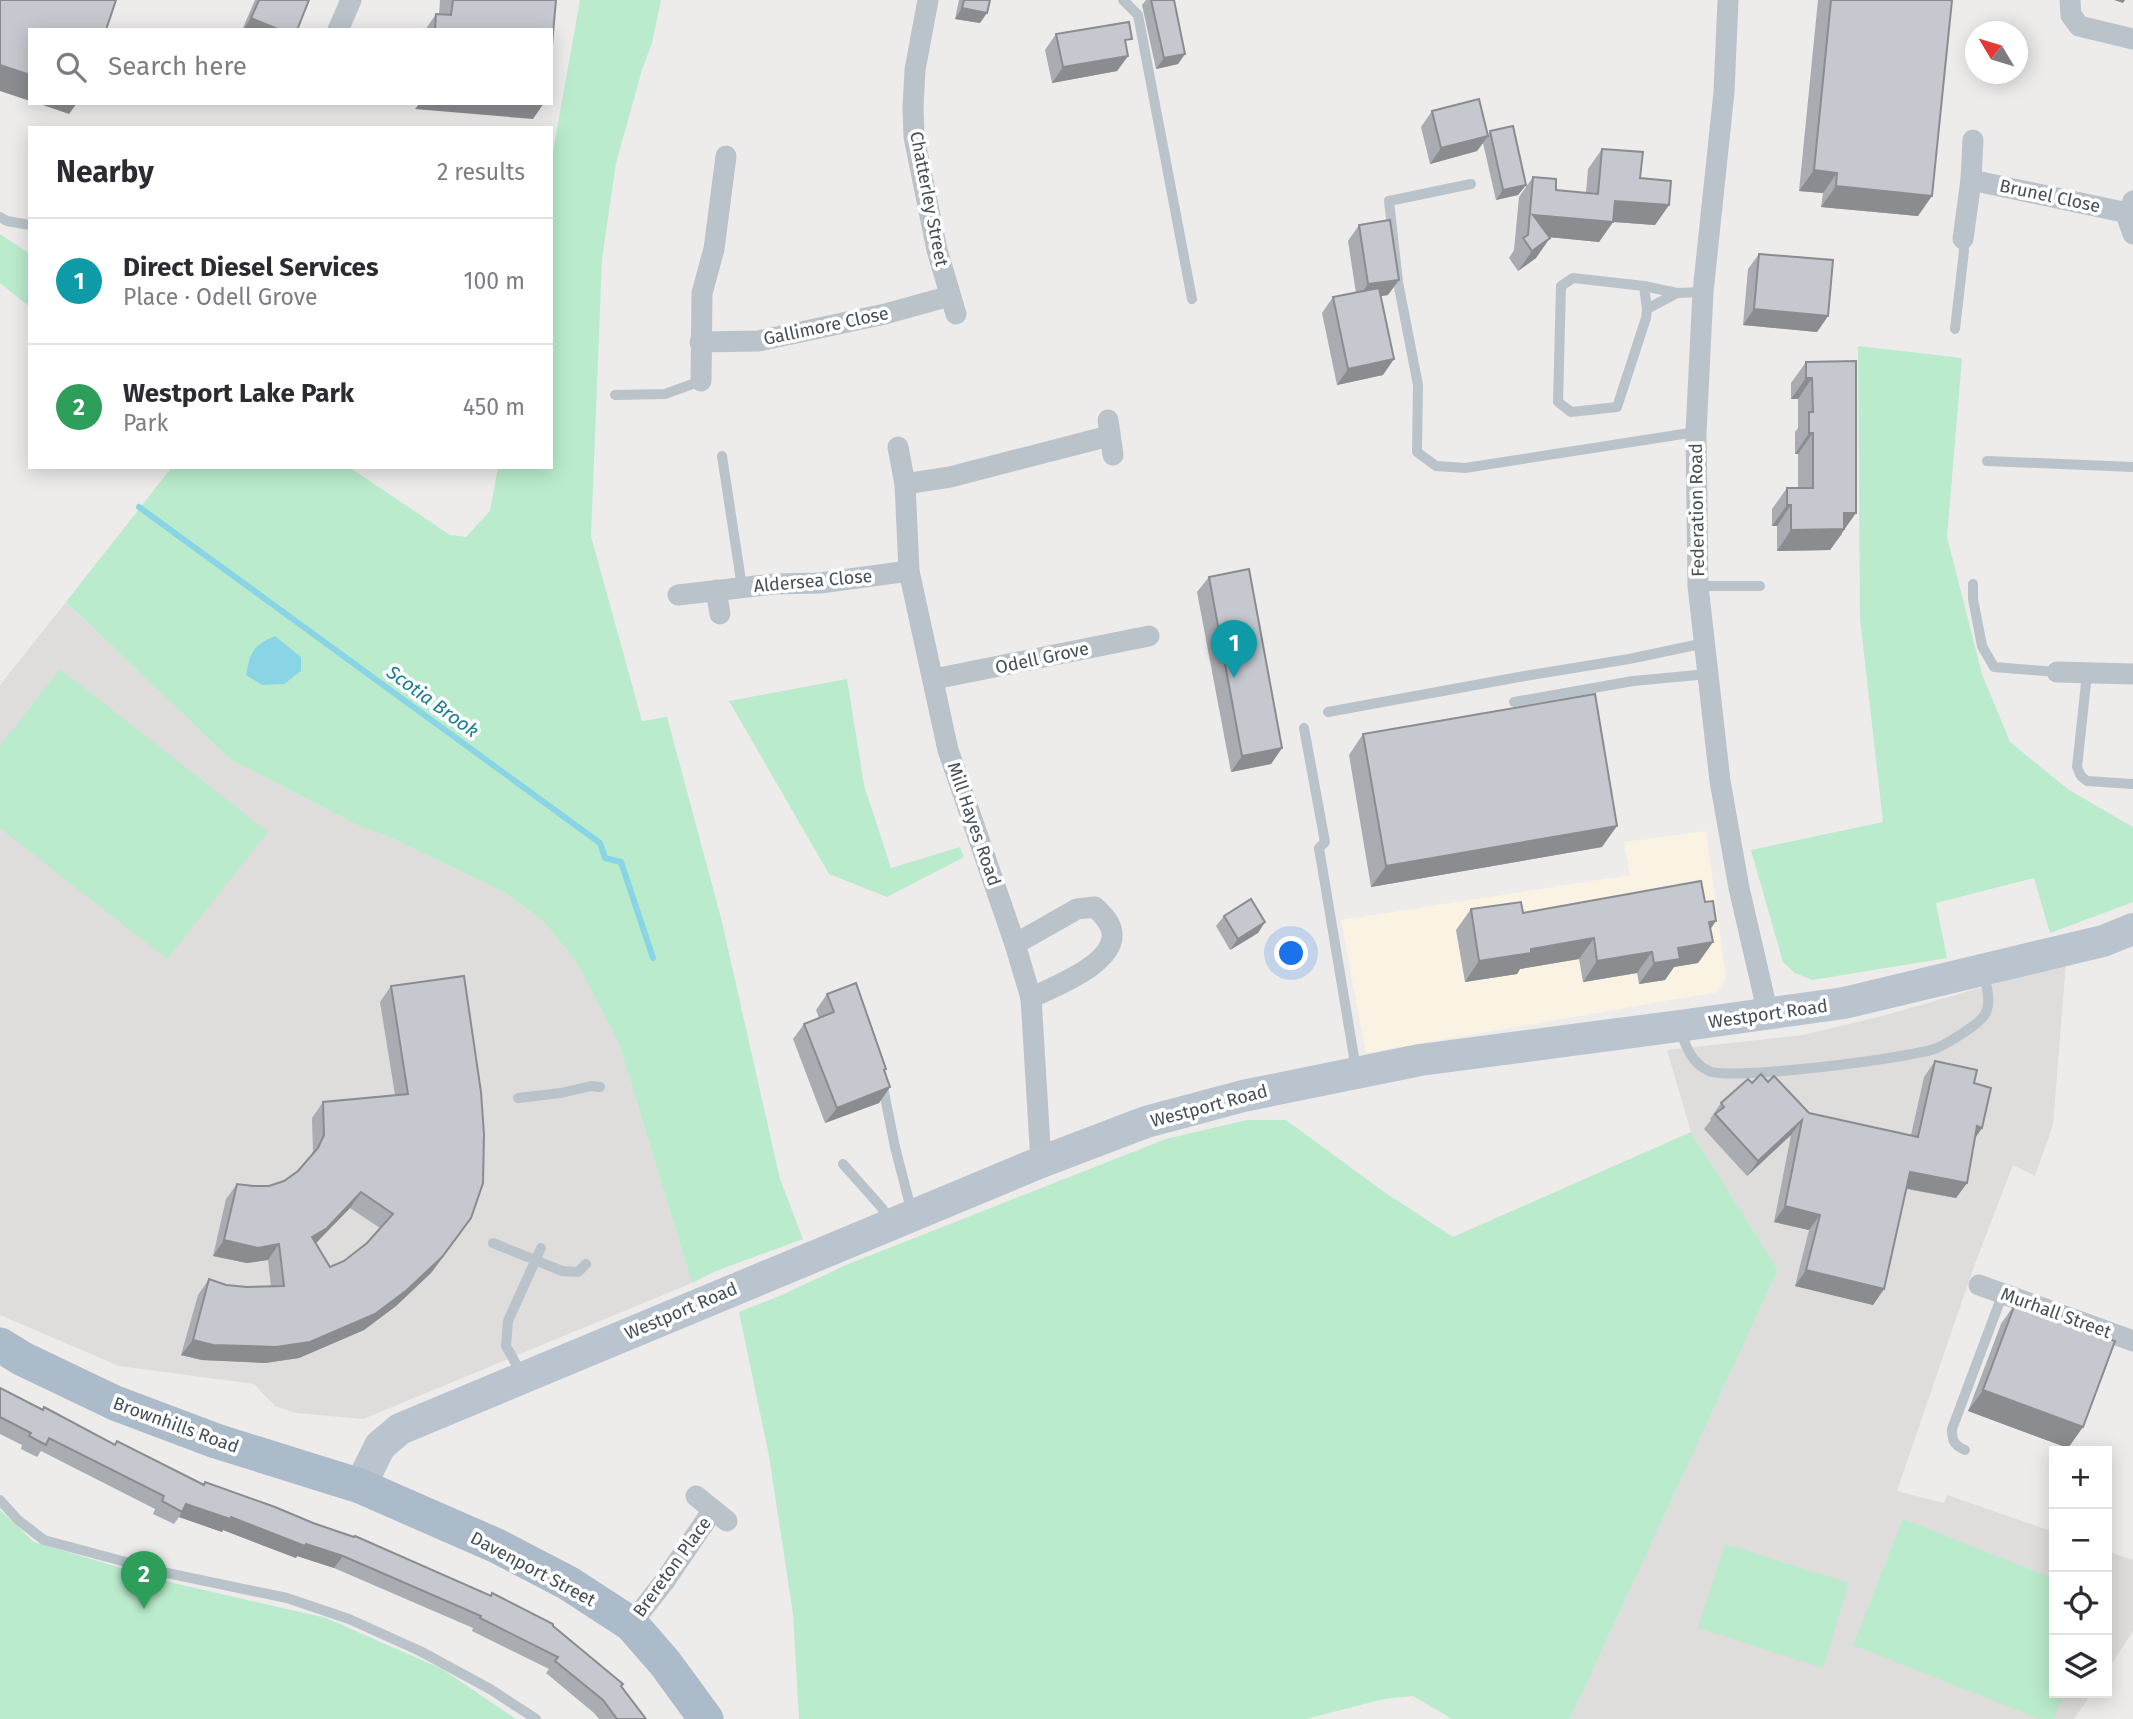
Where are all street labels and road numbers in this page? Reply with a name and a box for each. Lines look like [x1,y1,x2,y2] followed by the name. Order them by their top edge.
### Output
[905,130,953,269] street label: Chatterley Street
[1998,175,2102,217] street label: Brunel Close
[761,302,891,350] street label: Gallimore Close
[1685,443,1709,577] street label: Federation Road
[753,565,873,597] street label: Aldersea Close
[993,637,1091,679] street label: Odell Grove
[943,759,1005,889] street label: Mill Hayes Road
[1707,995,1829,1033] street label: Westport Road
[1148,1080,1270,1132] street label: Westport Road
[621,1277,741,1345] street label: Westport Road
[1998,1283,2115,1343] street label: Murhall Street
[110,1392,242,1458] street label: Brownhills Road
[628,1512,716,1622] street label: Brereton Place
[467,1527,600,1611] street label: Davenport Street

